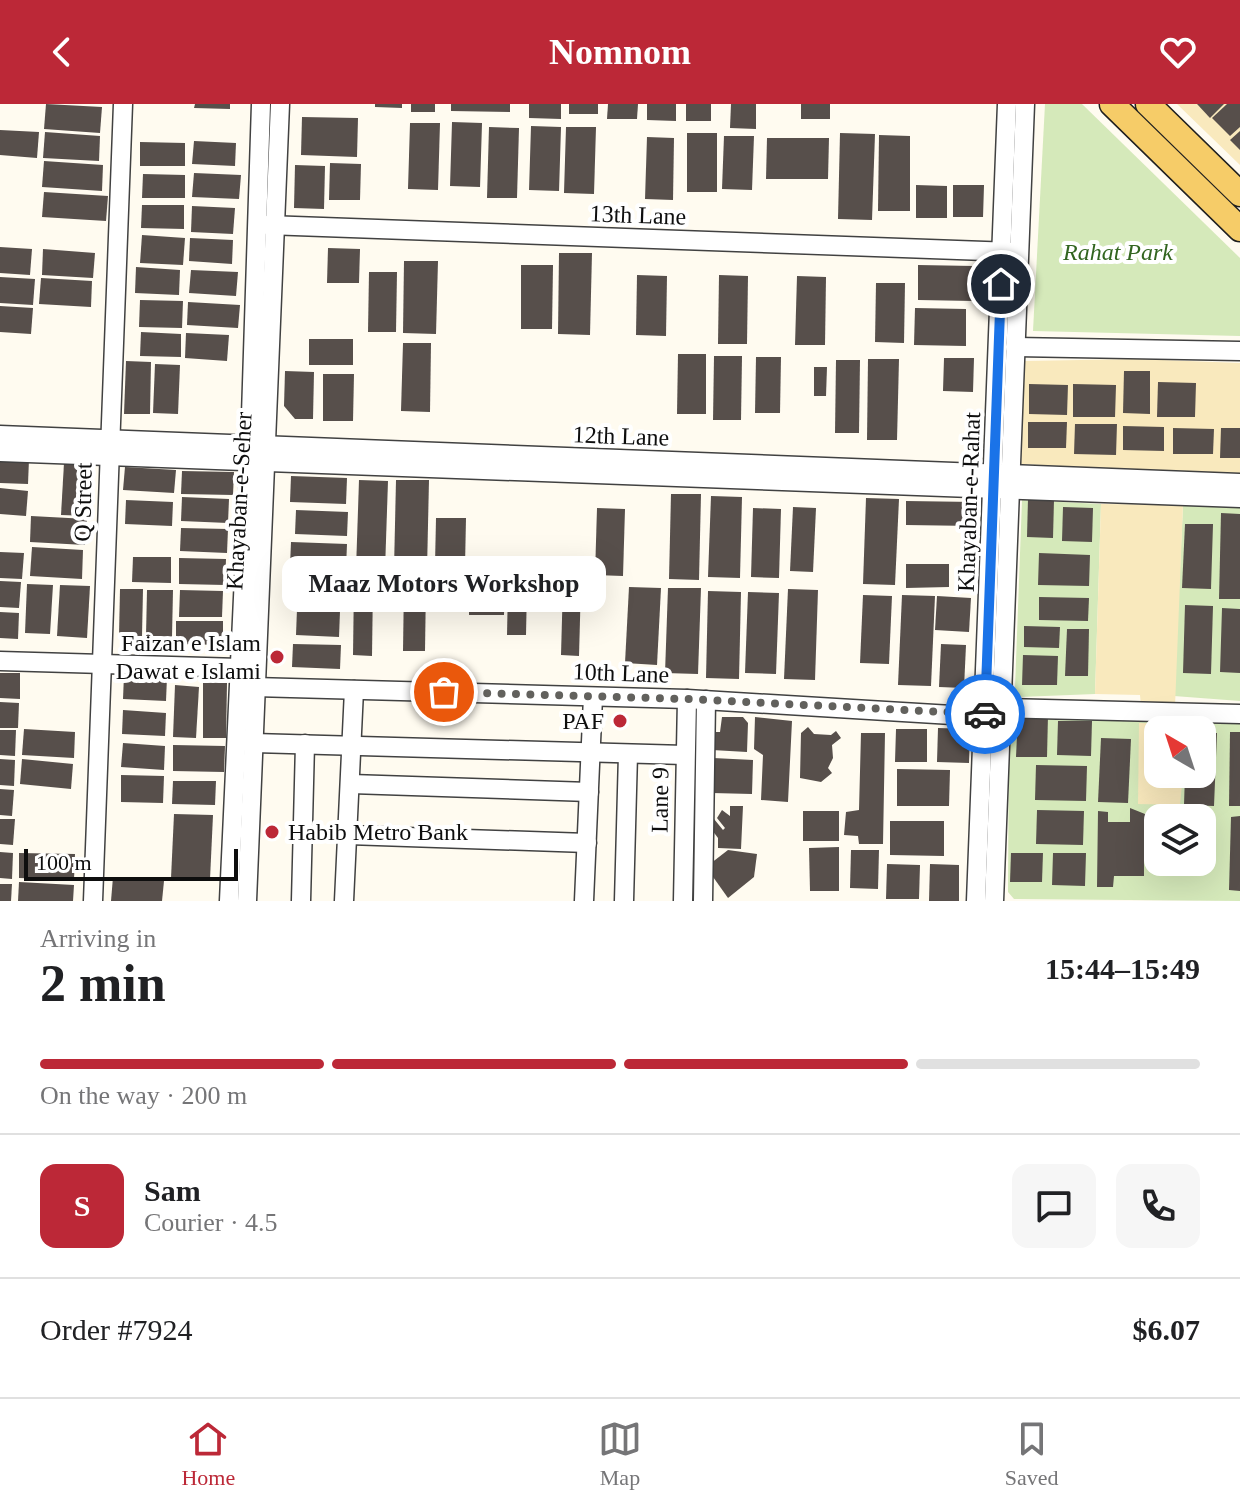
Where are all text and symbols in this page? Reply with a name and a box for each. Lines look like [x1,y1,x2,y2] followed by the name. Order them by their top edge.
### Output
[40,30,84,74] icon: back
[1156,30,1200,74] icon: heart
[549,32,691,72] text: Nomnom
[589,200,687,230] street label: 13th Lane
[1062,239,1173,265] park label: Rahat Park
[967,250,1035,318] pin
[979,262,1023,306] icon: home
[221,411,257,591] street label: Khayaban-e-Seher
[953,411,985,592] street label: Khayaban-e-Rahat
[572,421,670,451] street label: 12th Lane
[69,462,97,542] street label: Q Street
[282,556,606,612] callout: Maaz Motors Workshop
[308,569,580,598] text: Maaz Motors Workshop
[116,630,261,684] place label: Faizan e Islam Dawat e Islami
[268,648,286,666] marker: Faizan e Islam Dawat e Islami
[410,658,478,726] pin
[572,658,670,688] street label: 10th Lane
[422,670,466,714] icon: bag
[945,674,1025,754] courier
[963,692,1007,736] icon: car
[562,708,604,734] place label: PAF
[611,712,629,730] marker: PAF
[1144,716,1216,788] north arrow
[1144,716,1216,876] map controls
[646,767,674,833] street label: Lane 9
[1144,804,1216,876] button: layers
[288,819,468,845] place label: Habib Metro Bank
[263,823,281,841] marker: Habib Metro Bank
[24,845,238,881] scale bar
[36,850,92,875] text: 100 m
[40,924,156,953] text: Arriving in
[1045,952,1200,985] text: 15:44–15:49
[40,955,166,1012] text: 2 min
[40,1081,247,1110] text: On the way · 200 m
[1012,1164,1096,1248] button: chat
[1116,1164,1200,1248] button: phone
[144,1174,201,1207] text: Sam
[74,1189,90,1222] text: S
[144,1208,278,1237] text: Courier · 4.5
[40,1313,192,1346] text: Order #7924
[1133,1313,1200,1346] text: $6.07
[181,1417,235,1491] tab: Home
[598,1417,642,1491] tab: Map
[1005,1417,1059,1491] tab: Saved

